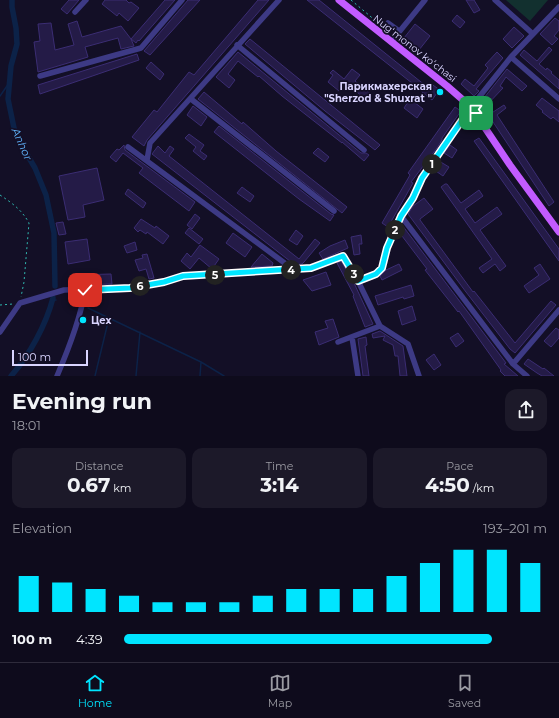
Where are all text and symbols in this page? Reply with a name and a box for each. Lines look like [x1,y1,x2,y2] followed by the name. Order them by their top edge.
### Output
[370,12,459,85] street label: Nugʻmonov koʻchasi
[324,80,432,105] place label: Парикмахерская "Sherzod & Shuxrat "
[435,87,445,97] marker: Парикмахерская "Sherzod & Shuxrat "
[459,96,493,130] pin
[465,102,487,124] icon: arrive
[8,125,36,163] water label: Anhor
[422,154,442,174] pin: 1
[430,157,434,171] text: 1
[385,220,405,240] pin: 2
[392,223,398,237] text: 2
[281,260,301,280] pin: 4
[287,263,295,277] text: 4
[344,264,364,284] pin: 3
[205,265,225,285] pin: 5
[351,267,357,281] text: 3
[212,268,218,282] text: 5
[68,273,102,307] pin
[130,276,150,296] pin: 6
[74,279,96,301] icon: check
[136,279,144,293] text: 6
[91,314,112,327] place label: Цех
[78,315,88,325] marker: Цех
[12,348,88,367] scale bar
[18,350,51,364] text: 100 m
[12,388,152,415] text: Evening run
[505,389,547,431] button: share
[12,417,41,433] text: 18:01
[75,459,123,473] text: Distance
[266,459,293,473] text: Time
[446,459,473,473] text: Pace
[67,473,110,497] text: 0.67
[260,473,299,497] text: 3:14
[425,473,470,497] text: 4:50
[110,481,131,495] text: km
[470,481,495,495] text: /km
[12,520,72,536] text: Elevation
[483,520,547,536] text: 193–201 m
[12,631,52,647] text: 100 m
[76,631,103,647] text: 4:39
[78,672,112,710] tab: Home
[268,672,292,710] tab: Map
[448,672,481,710] tab: Saved

